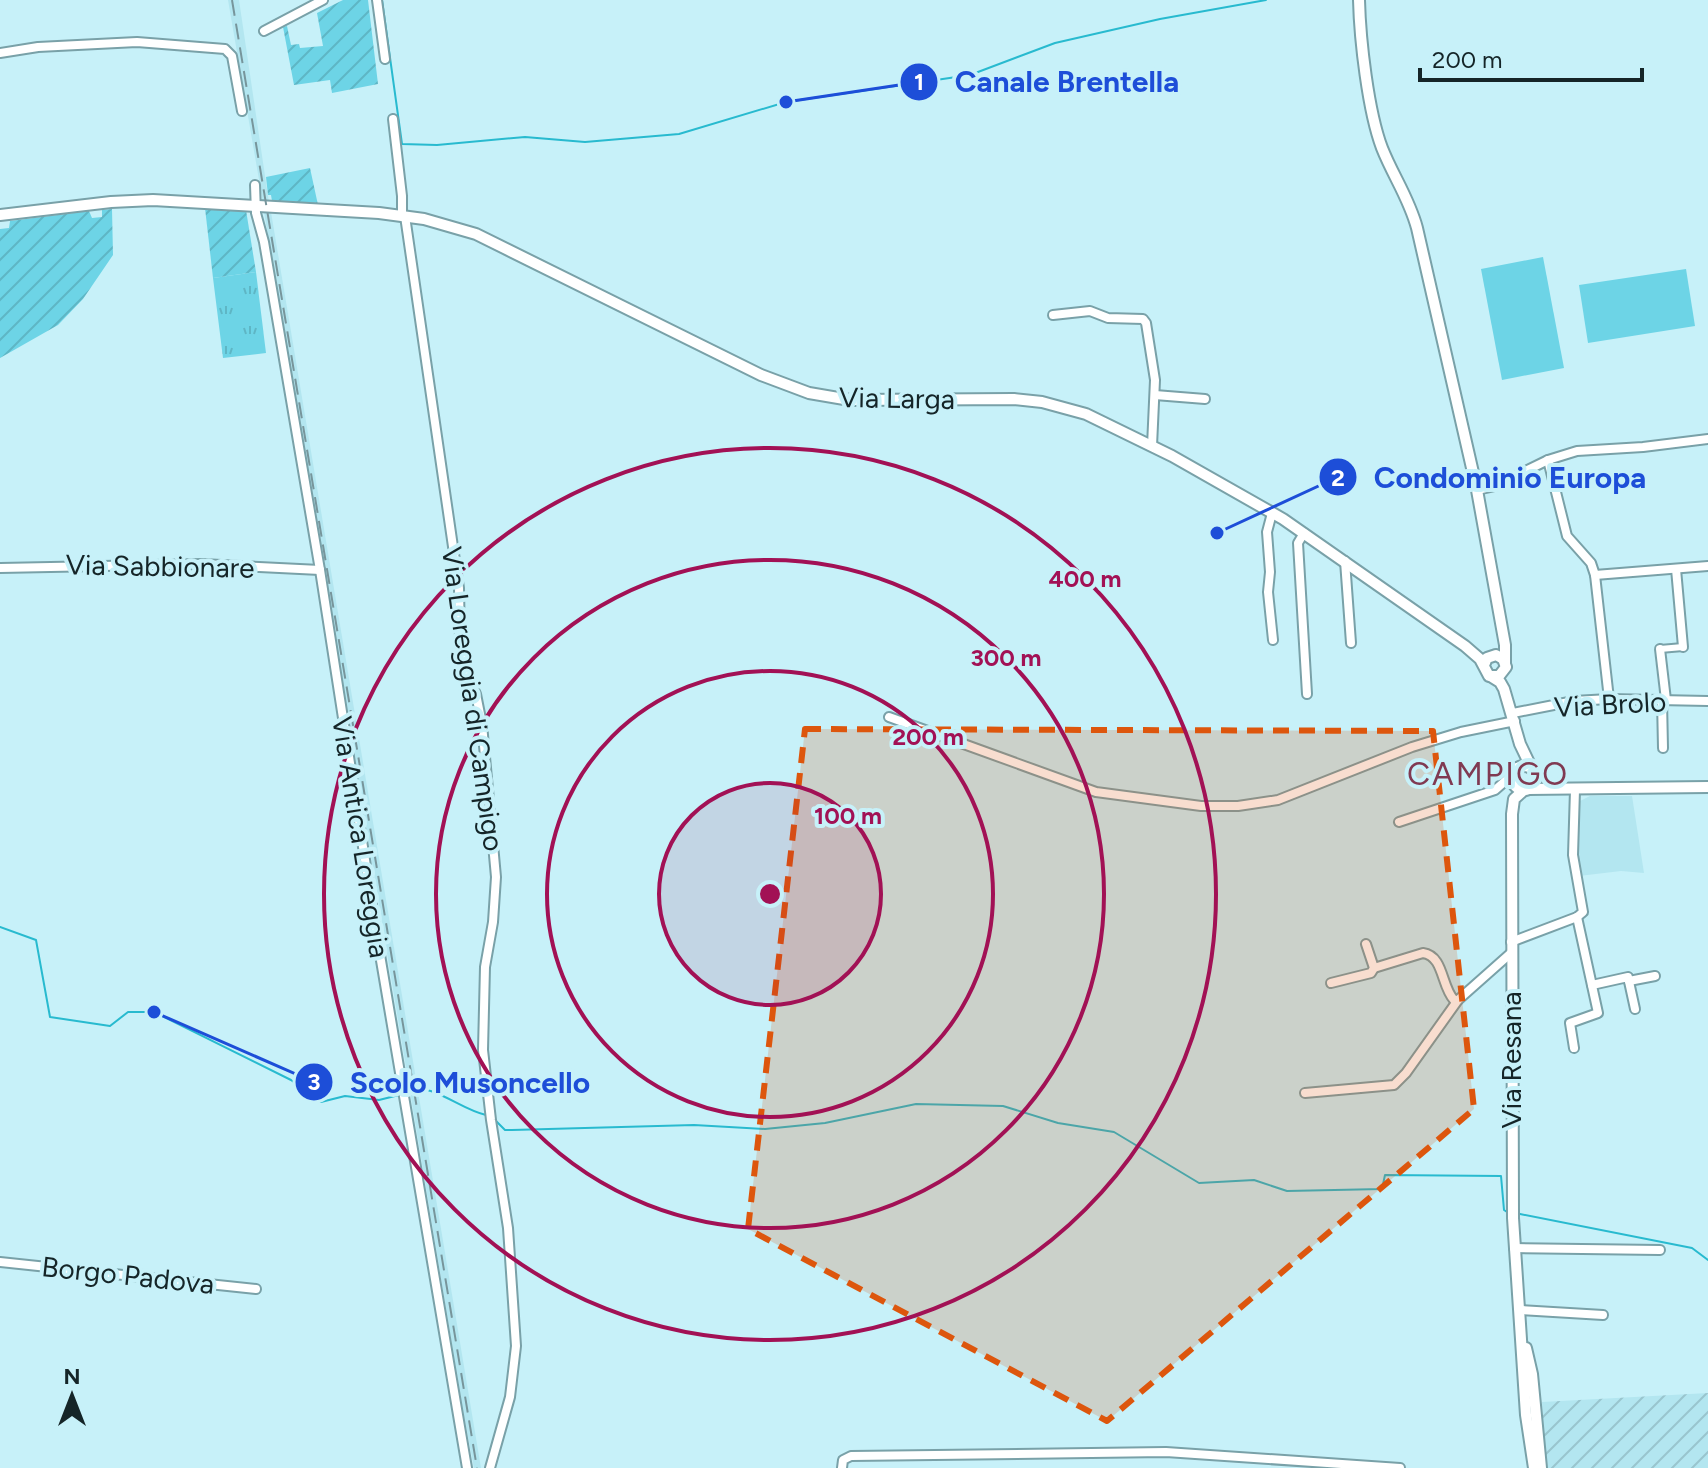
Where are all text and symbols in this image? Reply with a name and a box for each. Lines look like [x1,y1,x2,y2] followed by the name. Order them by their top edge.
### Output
[1420,32,1642,82] scale bar
[1432,45,1503,74] text: 200 m
[899,55,1195,109] callout: Canale Brentella
[955,63,1179,100] text: Canale Brentella
[914,67,924,96] text: 1
[839,380,955,416] street label: Via Larga
[1318,450,1662,504] callout: Condominio Europa
[1374,459,1646,496] text: Condominio Europa
[1331,463,1345,492] text: 2
[435,545,511,853] street label: Via Loreggia di Campigo
[65,547,255,585] street label: Via Sabbionare
[1049,564,1121,593] text: 400 m
[970,643,1042,672] text: 300 m
[1553,684,1667,724] street label: Via Brolo
[325,714,397,960] street label: Via Antica Loreggia
[892,722,964,751] text: 200 m
[1407,755,1569,793] district label: CAMPIGO
[814,801,882,830] text: 100 m
[756,880,784,908] centre of rings
[1494,991,1528,1129] street label: Via Resana
[294,1055,606,1109] callout: Scolo Musoncello
[350,1064,590,1101] text: Scolo Musoncello
[307,1067,321,1096] text: 3
[40,1249,216,1301] street label: Borgo Padova
[32,1356,112,1436] north arrow
[63,1363,81,1390] text: N

